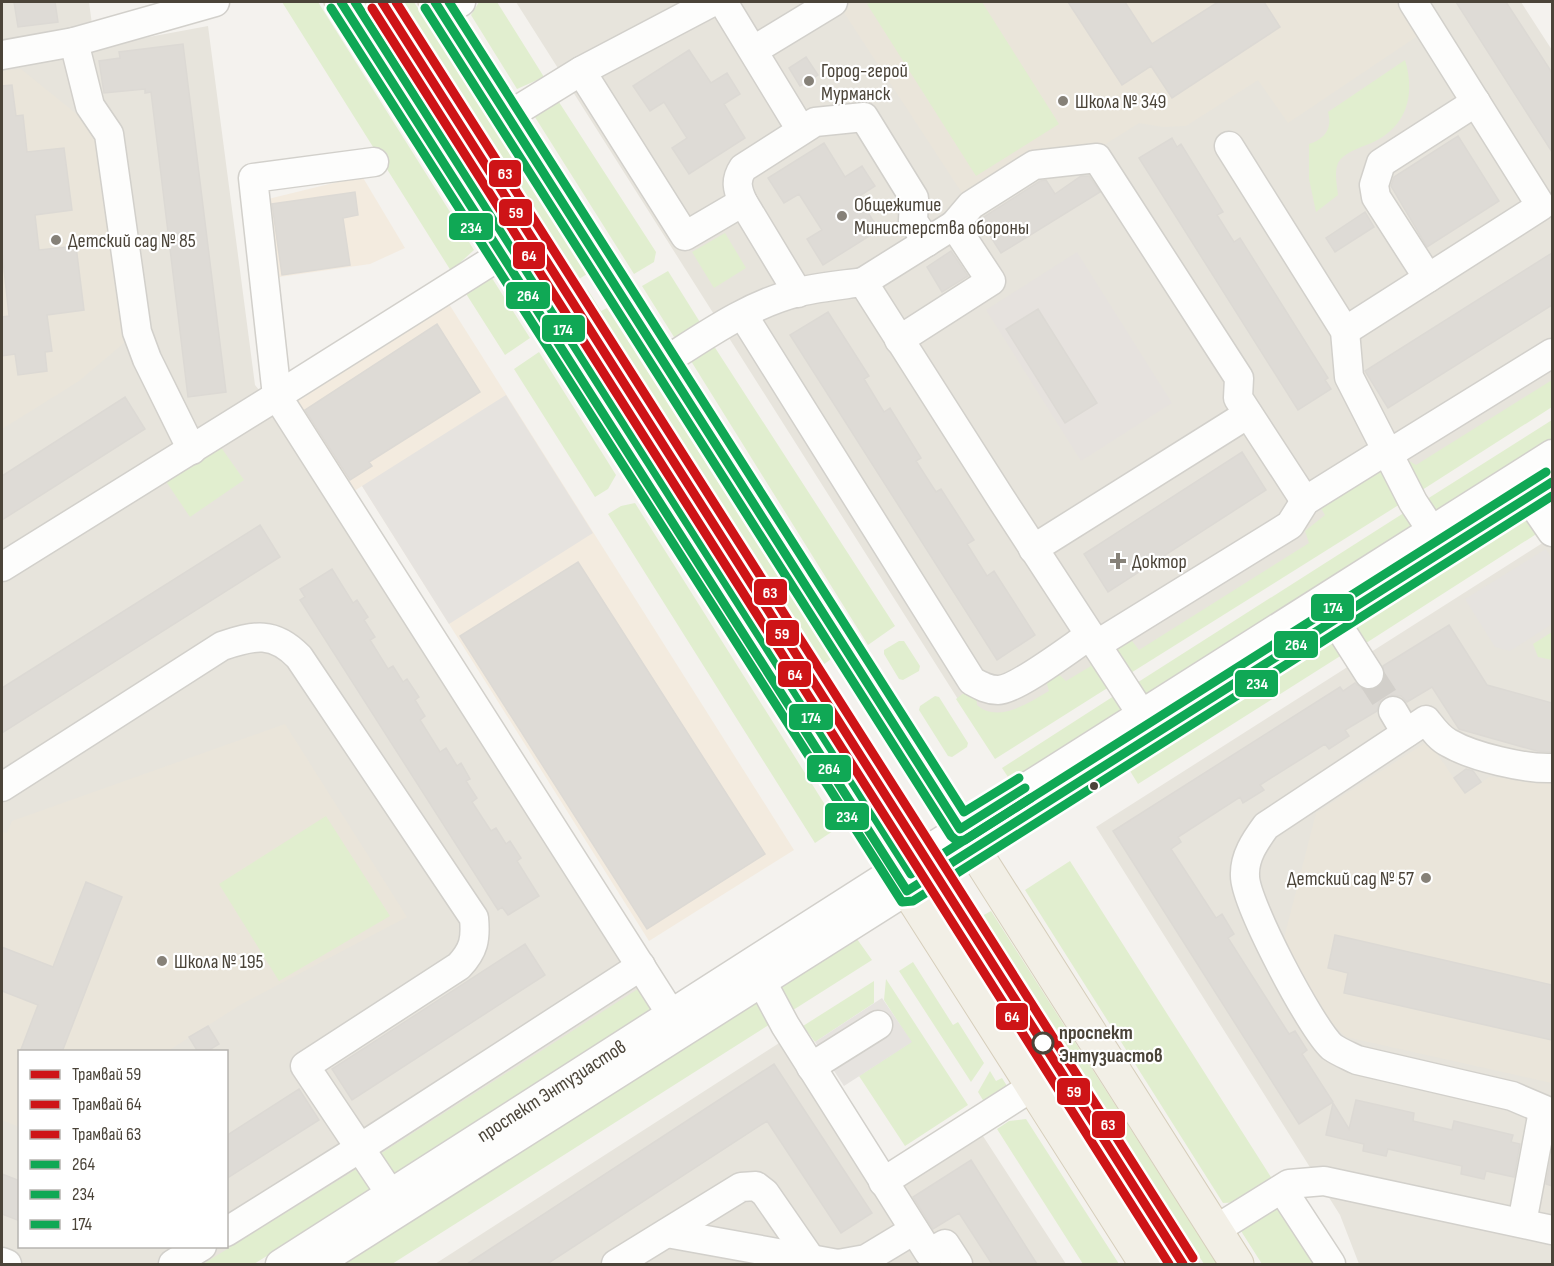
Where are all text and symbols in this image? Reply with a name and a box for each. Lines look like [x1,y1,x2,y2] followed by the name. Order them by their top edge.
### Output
[821,59,908,106] place label: Город-герой Мурманск
[802,74,816,88] marker: Город-герой Мурманск
[1075,90,1166,114] place label: Школа № 349
[1056,94,1070,108] marker: Школа № 349
[488,159,522,188] line badge: 63
[498,165,512,184] text: 63
[854,193,1029,240] place label: Общежитие Министерства обороны
[498,198,533,227] line badge: 59
[509,204,523,223] text: 59
[835,209,849,223] marker: Общежитие Министерства обороны
[448,212,494,241] line badge: 234
[460,219,482,238] text: 234
[68,229,196,253] place label: Детский сад № 85
[49,233,63,247] marker: Детский сад № 85
[512,241,546,270] line badge: 64
[521,247,537,266] text: 64
[505,281,551,310] line badge: 264
[517,287,540,306] text: 264
[541,314,586,343] line badge: 174
[553,321,573,340] text: 174
[1132,550,1187,574] place label: Доктор
[1109,552,1127,570] marker: Доктор
[753,578,788,606] line badge: 63
[763,584,777,603] text: 63
[1310,593,1355,622] line badge: 174
[1323,599,1343,618] text: 174
[765,619,800,647] line badge: 59
[775,625,789,644] text: 59
[1273,630,1319,659] line badge: 264
[1285,636,1308,655] text: 264
[777,660,812,688] line badge: 64
[787,666,803,685] text: 64
[1234,669,1279,698] line badge: 234
[1246,675,1268,694] text: 234
[788,703,834,731] line badge: 174
[801,709,821,728] text: 174
[806,754,852,783] line badge: 264
[818,760,841,779] text: 264
[1088,780,1100,792] unlabelled marker
[824,802,870,831] line badge: 234
[836,808,858,827] text: 234
[1287,867,1414,891] place label: Детский сад № 57
[1419,871,1433,885] marker: Детский сад № 57
[174,950,264,974] place label: Школа № 195
[155,954,169,968] marker: Школа № 195
[995,1002,1029,1031] line badge: 64
[1004,1008,1020,1027] text: 64
[1059,1021,1163,1068] place label: проспект Энтузиастов
[1032,1032,1054,1054] marker: проспект Энтузиастов
[473,1035,631,1148] street label: проспект Энтузиастов
[18,1050,228,1248] legend
[72,1064,141,1085] text: Трамвай 59
[1056,1077,1091,1106] line badge: 59
[1067,1083,1081,1102] text: 59
[72,1094,142,1115] text: Трамвай 64
[1091,1110,1126,1139] line badge: 63
[1101,1116,1115,1135] text: 63
[72,1124,141,1145] text: Трамвай 63
[72,1154,96,1175] text: 264
[72,1184,95,1205] text: 234
[72,1214,93,1235] text: 174

